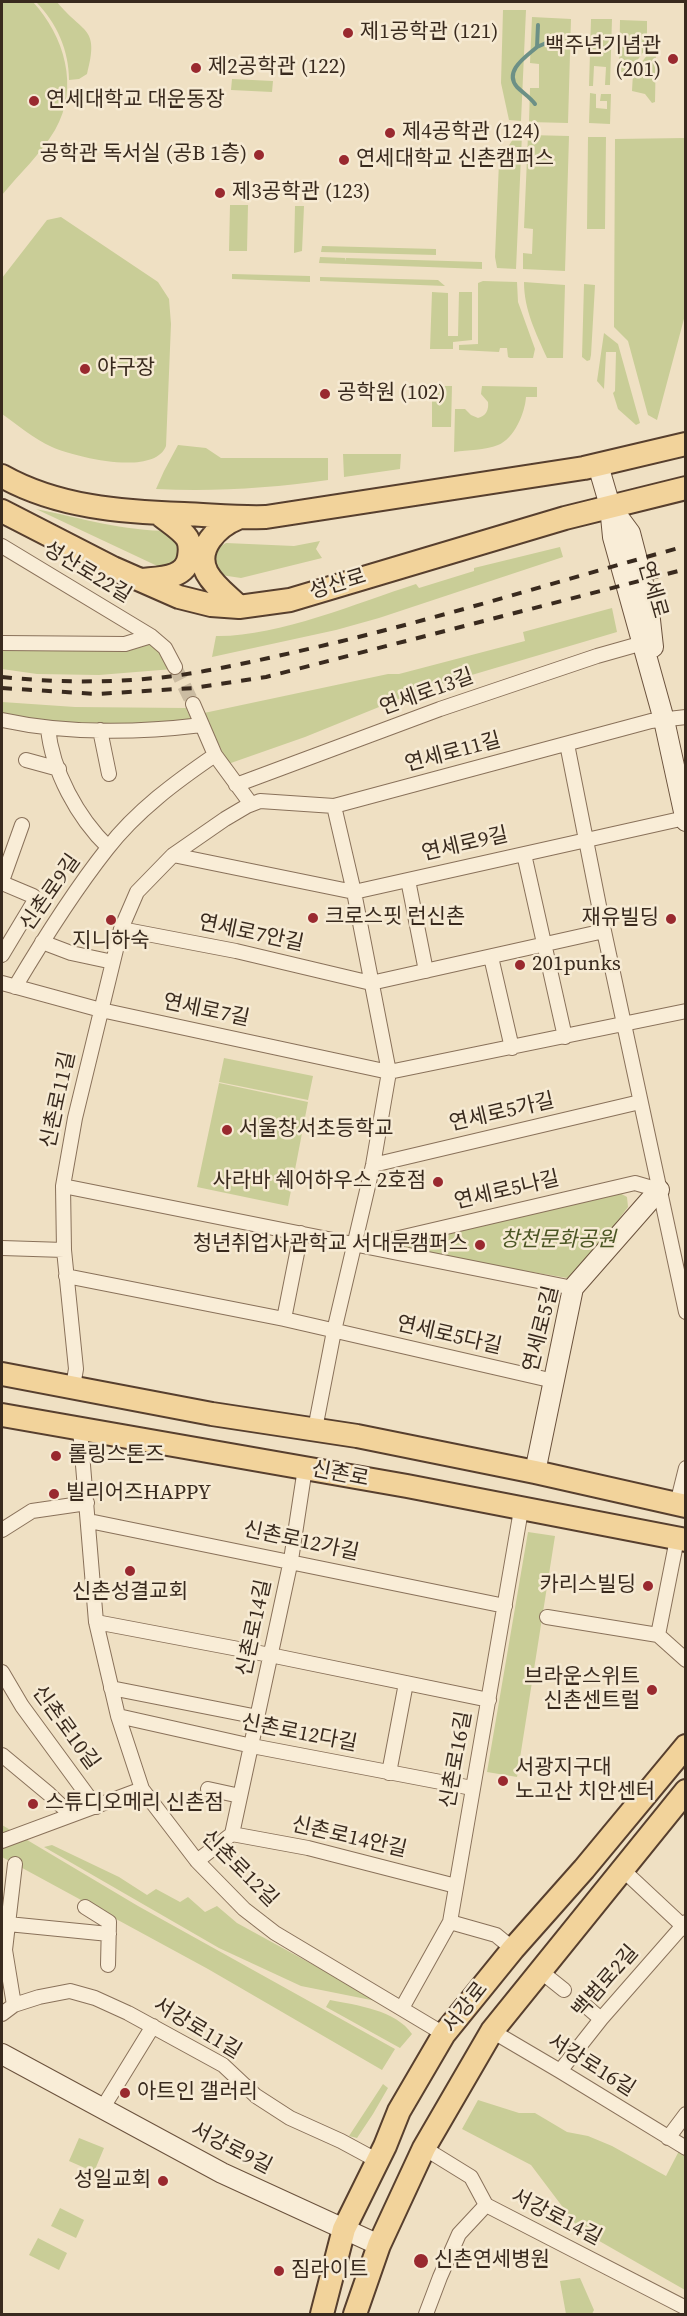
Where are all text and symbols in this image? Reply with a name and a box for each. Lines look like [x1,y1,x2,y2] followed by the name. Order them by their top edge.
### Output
[360,20,498,46] place label: 제1공학관 (121)
[341,26,355,40] marker: 제1공학관 (121)
[545,34,661,84] place label: 백주년기념관 (201)
[666,52,680,66] marker: 백주년기념관 (201)
[208,55,346,81] place label: 제2공학관 (122)
[189,61,203,75] marker: 제2공학관 (122)
[46,88,225,114] place label: 연세대학교 대운동장
[27,94,41,108] marker: 연세대학교 대운동장
[402,120,540,146] place label: 제4공학관 (124)
[383,126,397,140] marker: 제4공학관 (124)
[40,142,247,168] place label: 공학관 독서실 (공B 1층)
[356,147,554,173] place label: 연세대학교 신촌캠퍼스
[252,148,266,162] marker: 공학관 독서실 (공B 1층)
[337,153,351,167] marker: 연세대학교 신촌캠퍼스
[232,180,370,206] place label: 제3공학관 (123)
[213,186,227,200] marker: 제3공학관 (123)
[97,356,155,382] place label: 야구장
[78,362,92,376] marker: 야구장
[337,381,446,407] place label: 공학원 (102)
[318,387,332,401] marker: 공학원 (102)
[38,537,136,609] street label: 성산로22길
[632,559,672,621] street label: 연세로
[307,564,369,606] street label: 성산로
[377,664,477,722] street label: 연세로13길
[402,728,504,778] street label: 연세로11길
[419,823,511,867] street label: 연세로9길
[16,850,86,936] street label: 신촌로9길
[325,905,465,931] place label: 크로스핏 런신촌
[582,906,659,932] place label: 재유빌딩
[196,911,306,957] street label: 연세로7안길
[306,911,320,925] marker: 크로스핏 런신촌
[664,912,678,926] marker: 재유빌딩
[104,913,118,927] marker: 지니하숙
[72,929,150,955] place label: 지니하숙
[532,952,621,978] place label: 201punks
[513,958,527,972] marker: 201punks
[160,990,252,1032] street label: 연세로7길
[36,1049,82,1151] street label: 신촌로11길
[447,1089,557,1137] street label: 연세로5가길
[239,1117,394,1143] place label: 서울창서초등학교
[220,1123,234,1137] marker: 서울창서초등학교
[452,1167,562,1215] street label: 연세로5나길
[213,1169,426,1195] place label: 사라바 쉐어하우스 2호점
[431,1175,445,1189] marker: 사라바 쉐어하우스 2호점
[500,1228,616,1254] park label: 창천문화공원
[193,1232,468,1258] place label: 청년취업사관학교 서대문캠퍼스
[473,1238,487,1252] marker: 청년취업사관학교 서대문캠퍼스
[519,1283,565,1375] street label: 연세로5길
[394,1312,504,1360] street label: 연세로5다길
[68,1443,165,1469] place label: 롤링스톤즈
[49,1449,63,1463] marker: 롤링스톤즈
[309,1457,371,1493] street label: 신촌로
[66,1481,211,1507] place label: 빌리어즈HAPPY
[47,1487,61,1501] marker: 빌리어즈HAPPY
[241,1517,361,1567] street label: 신촌로12가길
[123,1564,137,1578] marker: 신촌성결교회
[539,1573,636,1599] place label: 카리스빌딩
[232,1577,278,1679] street label: 신촌로14길
[641,1579,655,1593] marker: 카리스빌딩
[72,1580,188,1606] place label: 신촌성결교회
[524,1665,640,1715] place label: 브라운스위트 신촌센트럴
[26,1681,104,1775] street label: 신촌로10길
[645,1683,659,1697] marker: 브라운스위트 신촌센트럴
[436,1709,478,1811] street label: 신촌로16길
[239,1710,359,1758] street label: 신촌로12다길
[515,1756,655,1806] place label: 서광지구대 노고산 치안센터
[496,1774,510,1788] marker: 서광지구대 노고산 치안센터
[45,1791,224,1817] place label: 스튜디오메리 신촌점
[26,1797,40,1811] marker: 스튜디오메리 신촌점
[289,1812,409,1864] street label: 신촌로14안길
[195,1825,283,1913] street label: 신촌로12길
[568,1941,644,2023] street label: 백범로2길
[438,1977,494,2039] street label: 서강로
[148,1993,246,2065] street label: 서강로11길
[543,2029,639,2103] street label: 서강로16길
[137,2080,258,2106] place label: 아트인 갤러리
[118,2086,132,2100] marker: 아트인 갤러리
[186,2118,276,2180] street label: 서강로9길
[74,2168,151,2194] place label: 성일교회
[156,2174,170,2188] marker: 성일교회
[506,2184,606,2252] street label: 서강로14길
[434,2248,550,2274] place label: 신촌연세병원
[412,2252,430,2270] marker: 신촌연세병원
[291,2258,368,2284] place label: 짐라이트
[272,2264,286,2278] marker: 짐라이트

